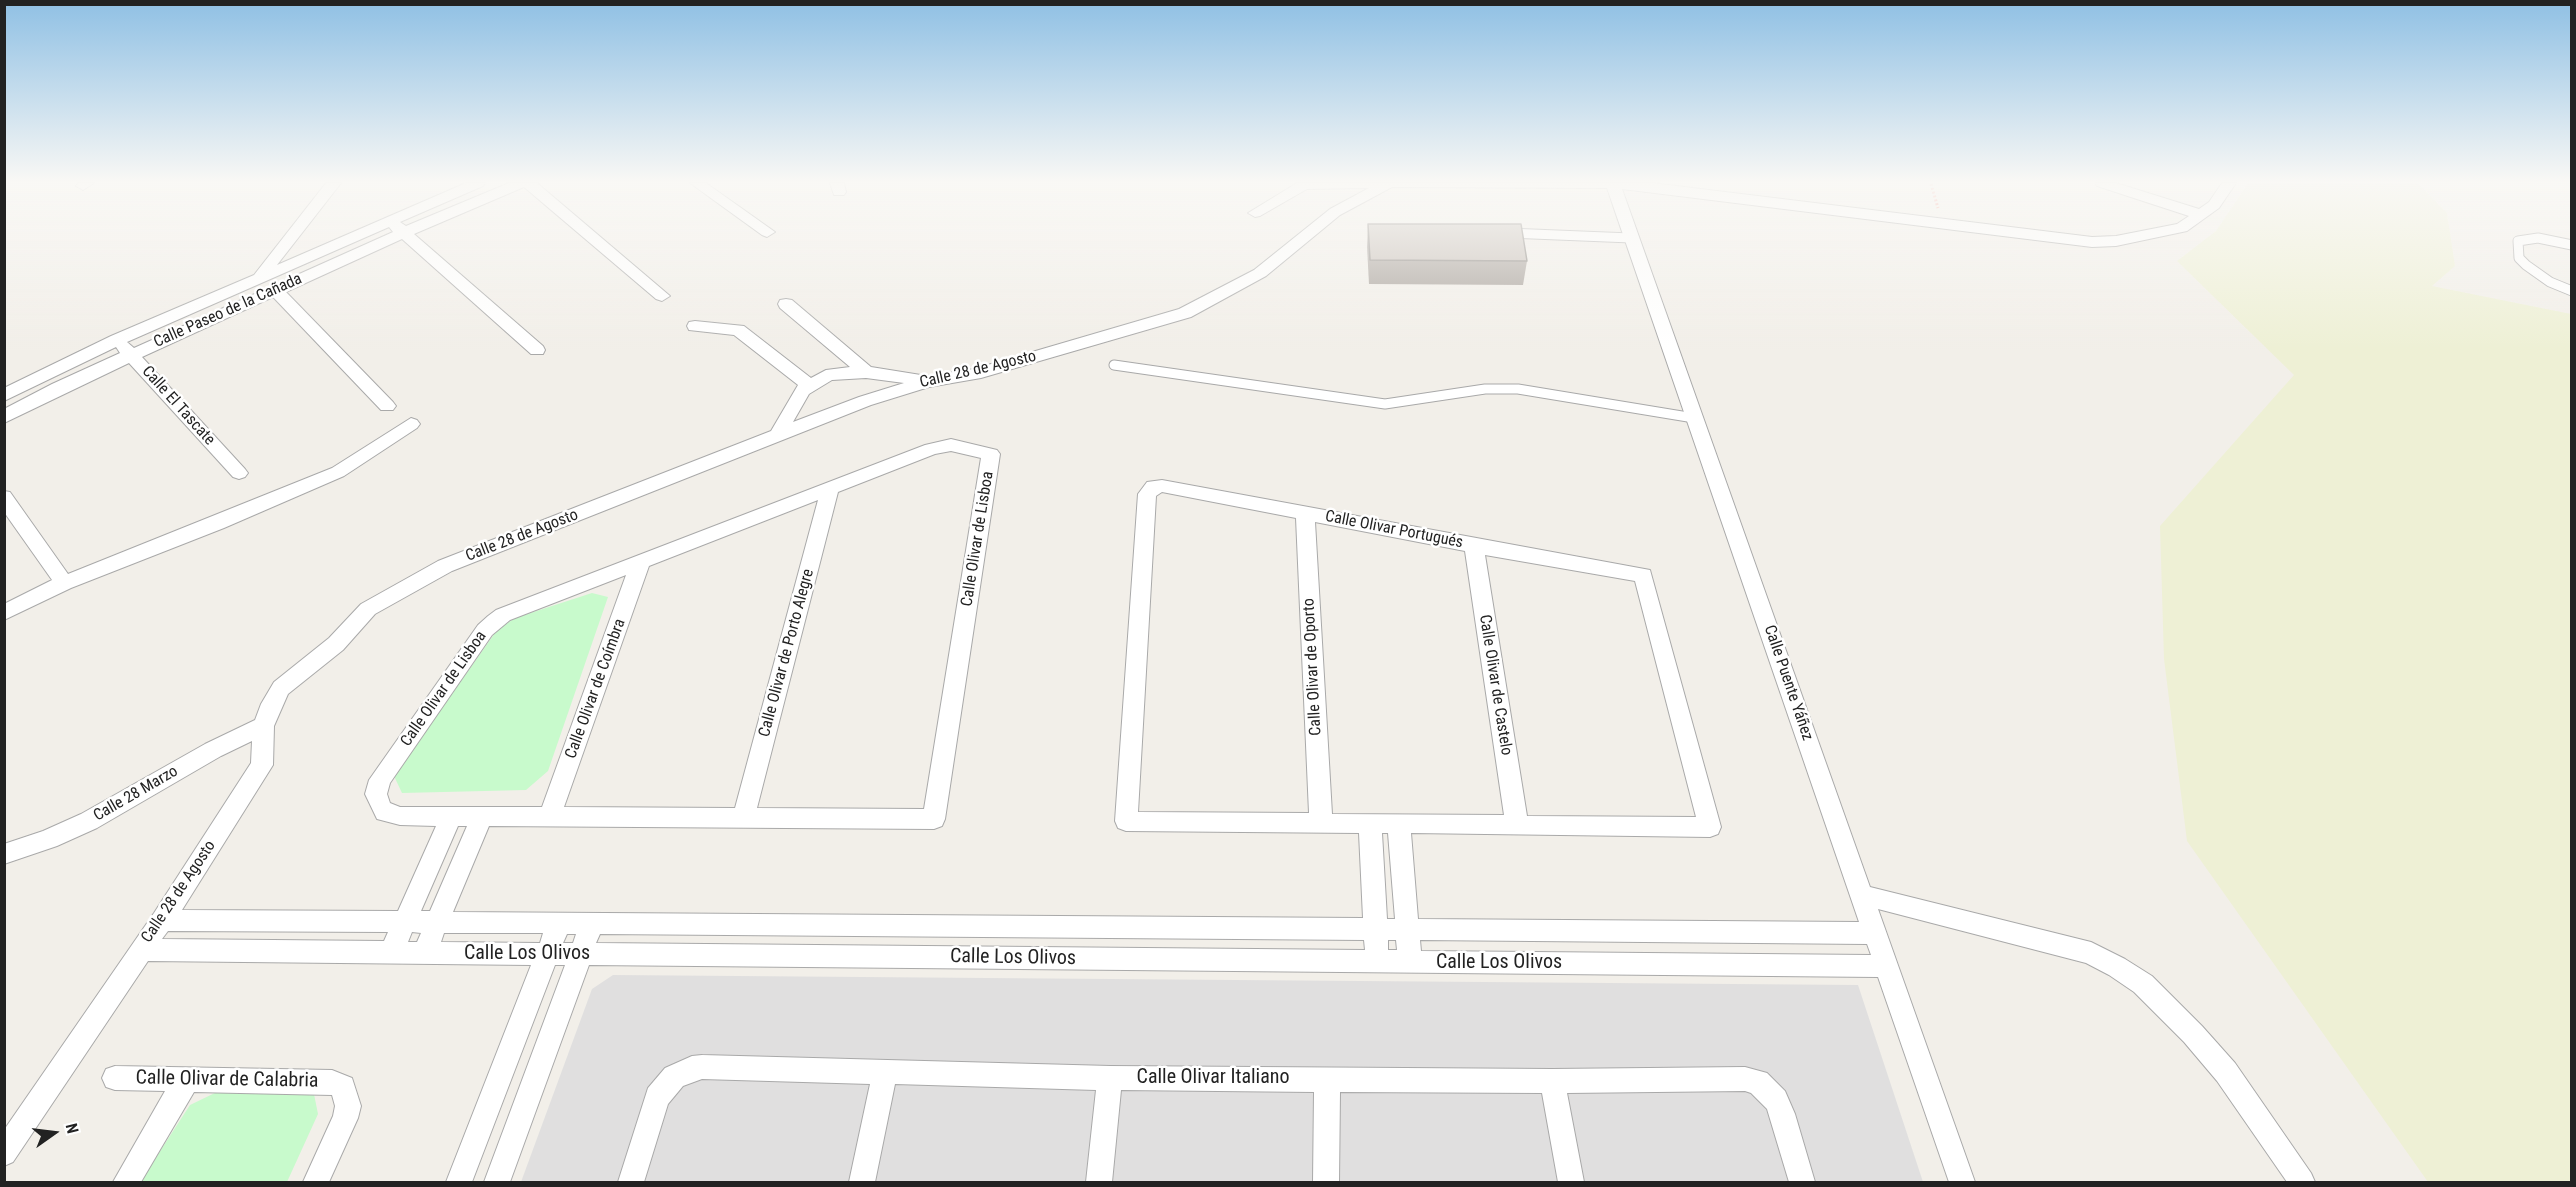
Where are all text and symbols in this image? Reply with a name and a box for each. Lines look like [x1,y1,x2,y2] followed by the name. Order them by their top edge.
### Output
[151,270,305,352] street label: Calle Paseo de la Cañada
[918,347,1038,393] street label: Calle 28 de Agosto
[137,362,219,450] street label: Calle El Tascate
[958,470,998,608] street label: Calle Olivar de Lisboa
[463,506,581,566] street label: Calle 28 de Agosto
[1323,507,1465,553] street label: Calle Olivar Portugués
[755,567,819,739] street label: Calle Olivar de Porto Alegre
[1300,598,1326,736] street label: Calle Olivar de Oporto
[1474,613,1516,757] street label: Calle Olivar de Castelo
[562,617,630,761] street label: Calle Olivar de Coímbra
[1759,623,1817,743] street label: Calle Puente Yáñez
[397,628,491,750] street label: Calle Olivar de Lisboa
[90,762,182,826] street label: Calle 28 Marzo
[138,837,220,947] street label: Calle 28 de Agosto
[464,942,590,966] street label: Calle Los Olivos
[950,945,1076,971] street label: Calle Los Olivos
[1436,951,1562,975] street label: Calle Los Olivos
[135,1066,319,1094] street label: Calle Olivar de Calabria
[1137,1066,1289,1090] street label: Calle Olivar Italiano
[24,1103,84,1163] north arrow
[62,1121,82,1136] text: N

